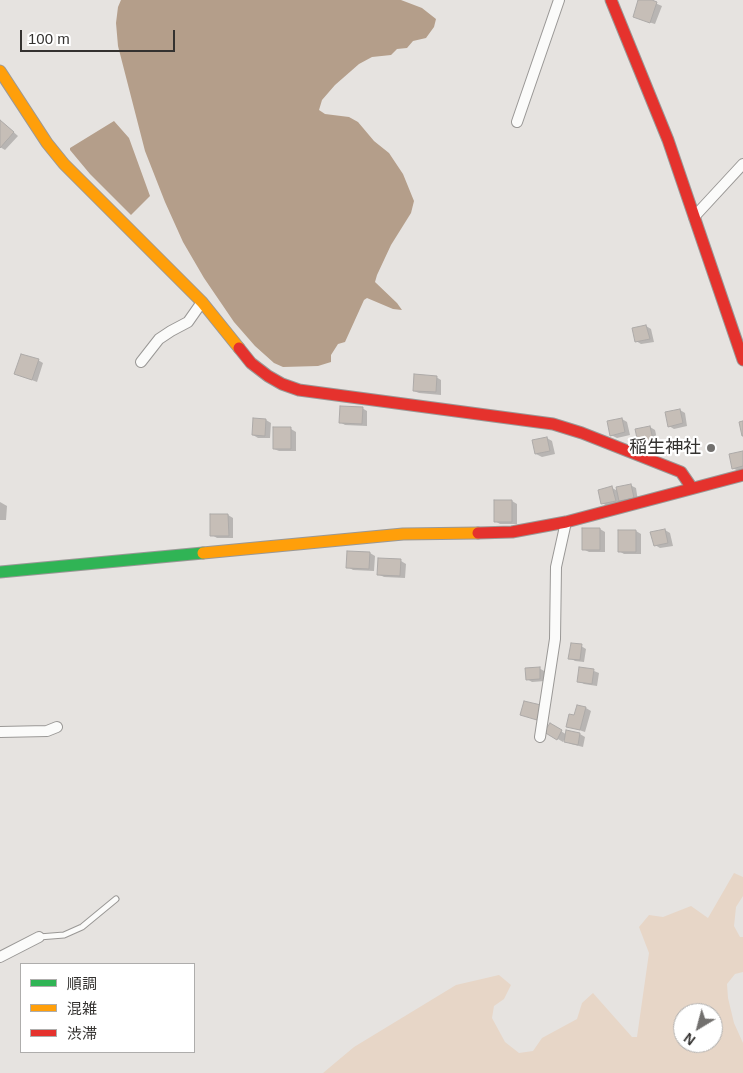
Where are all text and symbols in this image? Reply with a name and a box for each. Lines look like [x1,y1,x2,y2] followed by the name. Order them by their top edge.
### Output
[22,20,178,52] scale bar
[28,30,70,47] text: 100 m
[629,437,701,459] place label: 稲生神社
[705,442,717,454] marker: 稲生神社
[20,963,195,1053] legend
[67,975,97,992] text: 順調
[67,1000,97,1017] text: 混雑
[673,1003,723,1053] north arrow
[67,1025,97,1042] text: 渋滞
[681,1030,698,1049] text: N

